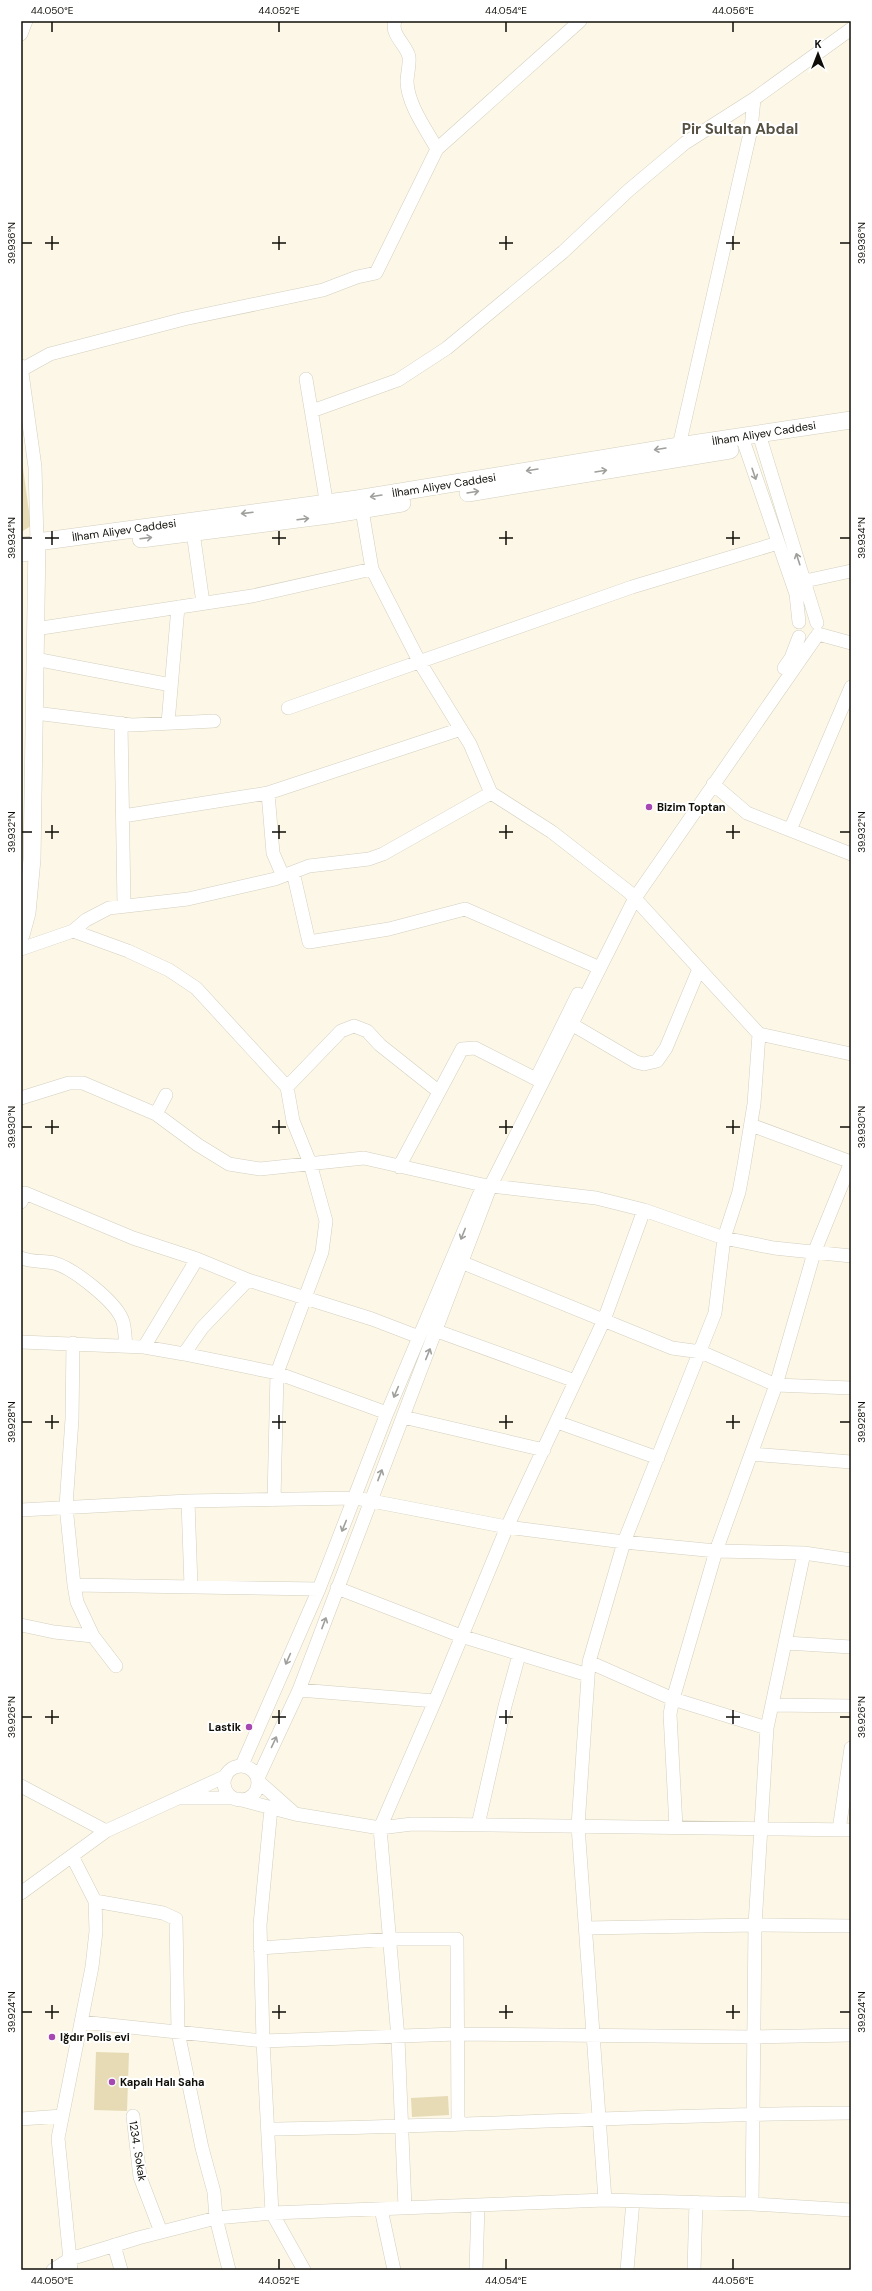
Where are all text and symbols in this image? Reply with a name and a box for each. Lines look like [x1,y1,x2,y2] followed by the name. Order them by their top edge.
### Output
[31,4,74,17] text: 44.050°E
[258,4,300,17] text: 44.052°E
[485,4,527,17] text: 44.054°E
[712,4,754,17] text: 44.056°E
[798,34,838,74] north arrow
[814,37,822,51] text: K
[682,119,798,139] district label: Pir Sultan Abdal
[5,222,18,264] text: 39.936°N
[855,222,868,264] text: 39.936°N
[711,418,817,448] street label: İlham Aliyev Caddesi
[654,445,667,453] one-way arrow
[526,466,539,474] one-way arrow
[594,467,607,475] one-way arrow
[751,467,759,479] one-way arrow
[391,470,497,500] street label: İlham Aliyev Caddesi
[466,488,479,496] one-way arrow
[370,492,383,500] one-way arrow
[241,509,254,517] one-way arrow
[296,515,309,522] one-way arrow
[71,516,177,544] street label: İlham Aliyev Caddesi
[5,517,18,559] text: 39.934°N
[855,517,868,559] text: 39.934°N
[139,534,152,542] one-way arrow
[794,552,801,565] one-way arrow
[657,800,726,814] place label: Bizim Toptan
[644,802,654,812] marker: Bizim Toptan
[5,811,18,853] text: 39.932°N
[855,811,868,853] text: 39.932°N
[5,1106,18,1148] text: 39.930°N
[855,1106,868,1148] text: 39.930°N
[458,1227,466,1239] one-way arrow
[424,1348,432,1360] one-way arrow
[392,1386,399,1398] one-way arrow
[5,1401,18,1443] text: 39.928°N
[855,1401,868,1443] text: 39.928°N
[377,1469,384,1481] one-way arrow
[340,1520,347,1532] one-way arrow
[321,1617,329,1629] one-way arrow
[284,1653,291,1665] one-way arrow
[5,1696,18,1738] text: 39.926°N
[855,1696,868,1738] text: 39.926°N
[209,1720,242,1734] place label: Lastik
[244,1722,254,1732] marker: Lastik
[271,1737,278,1749] one-way arrow
[5,1991,18,2033] text: 39.924°N
[855,1991,868,2033] text: 39.924°N
[60,2030,130,2044] place label: Iğdır Polis evi
[47,2032,57,2042] marker: Iğdır Polis evi
[120,2075,204,2089] place label: Kapalı Halı Saha
[107,2077,117,2087] marker: Kapalı Halı Saha
[126,2120,150,2183] street label: 1234 . Sokak
[31,2274,74,2287] text: 44.050°E
[258,2274,300,2287] text: 44.052°E
[485,2274,527,2287] text: 44.054°E
[712,2274,754,2287] text: 44.056°E

